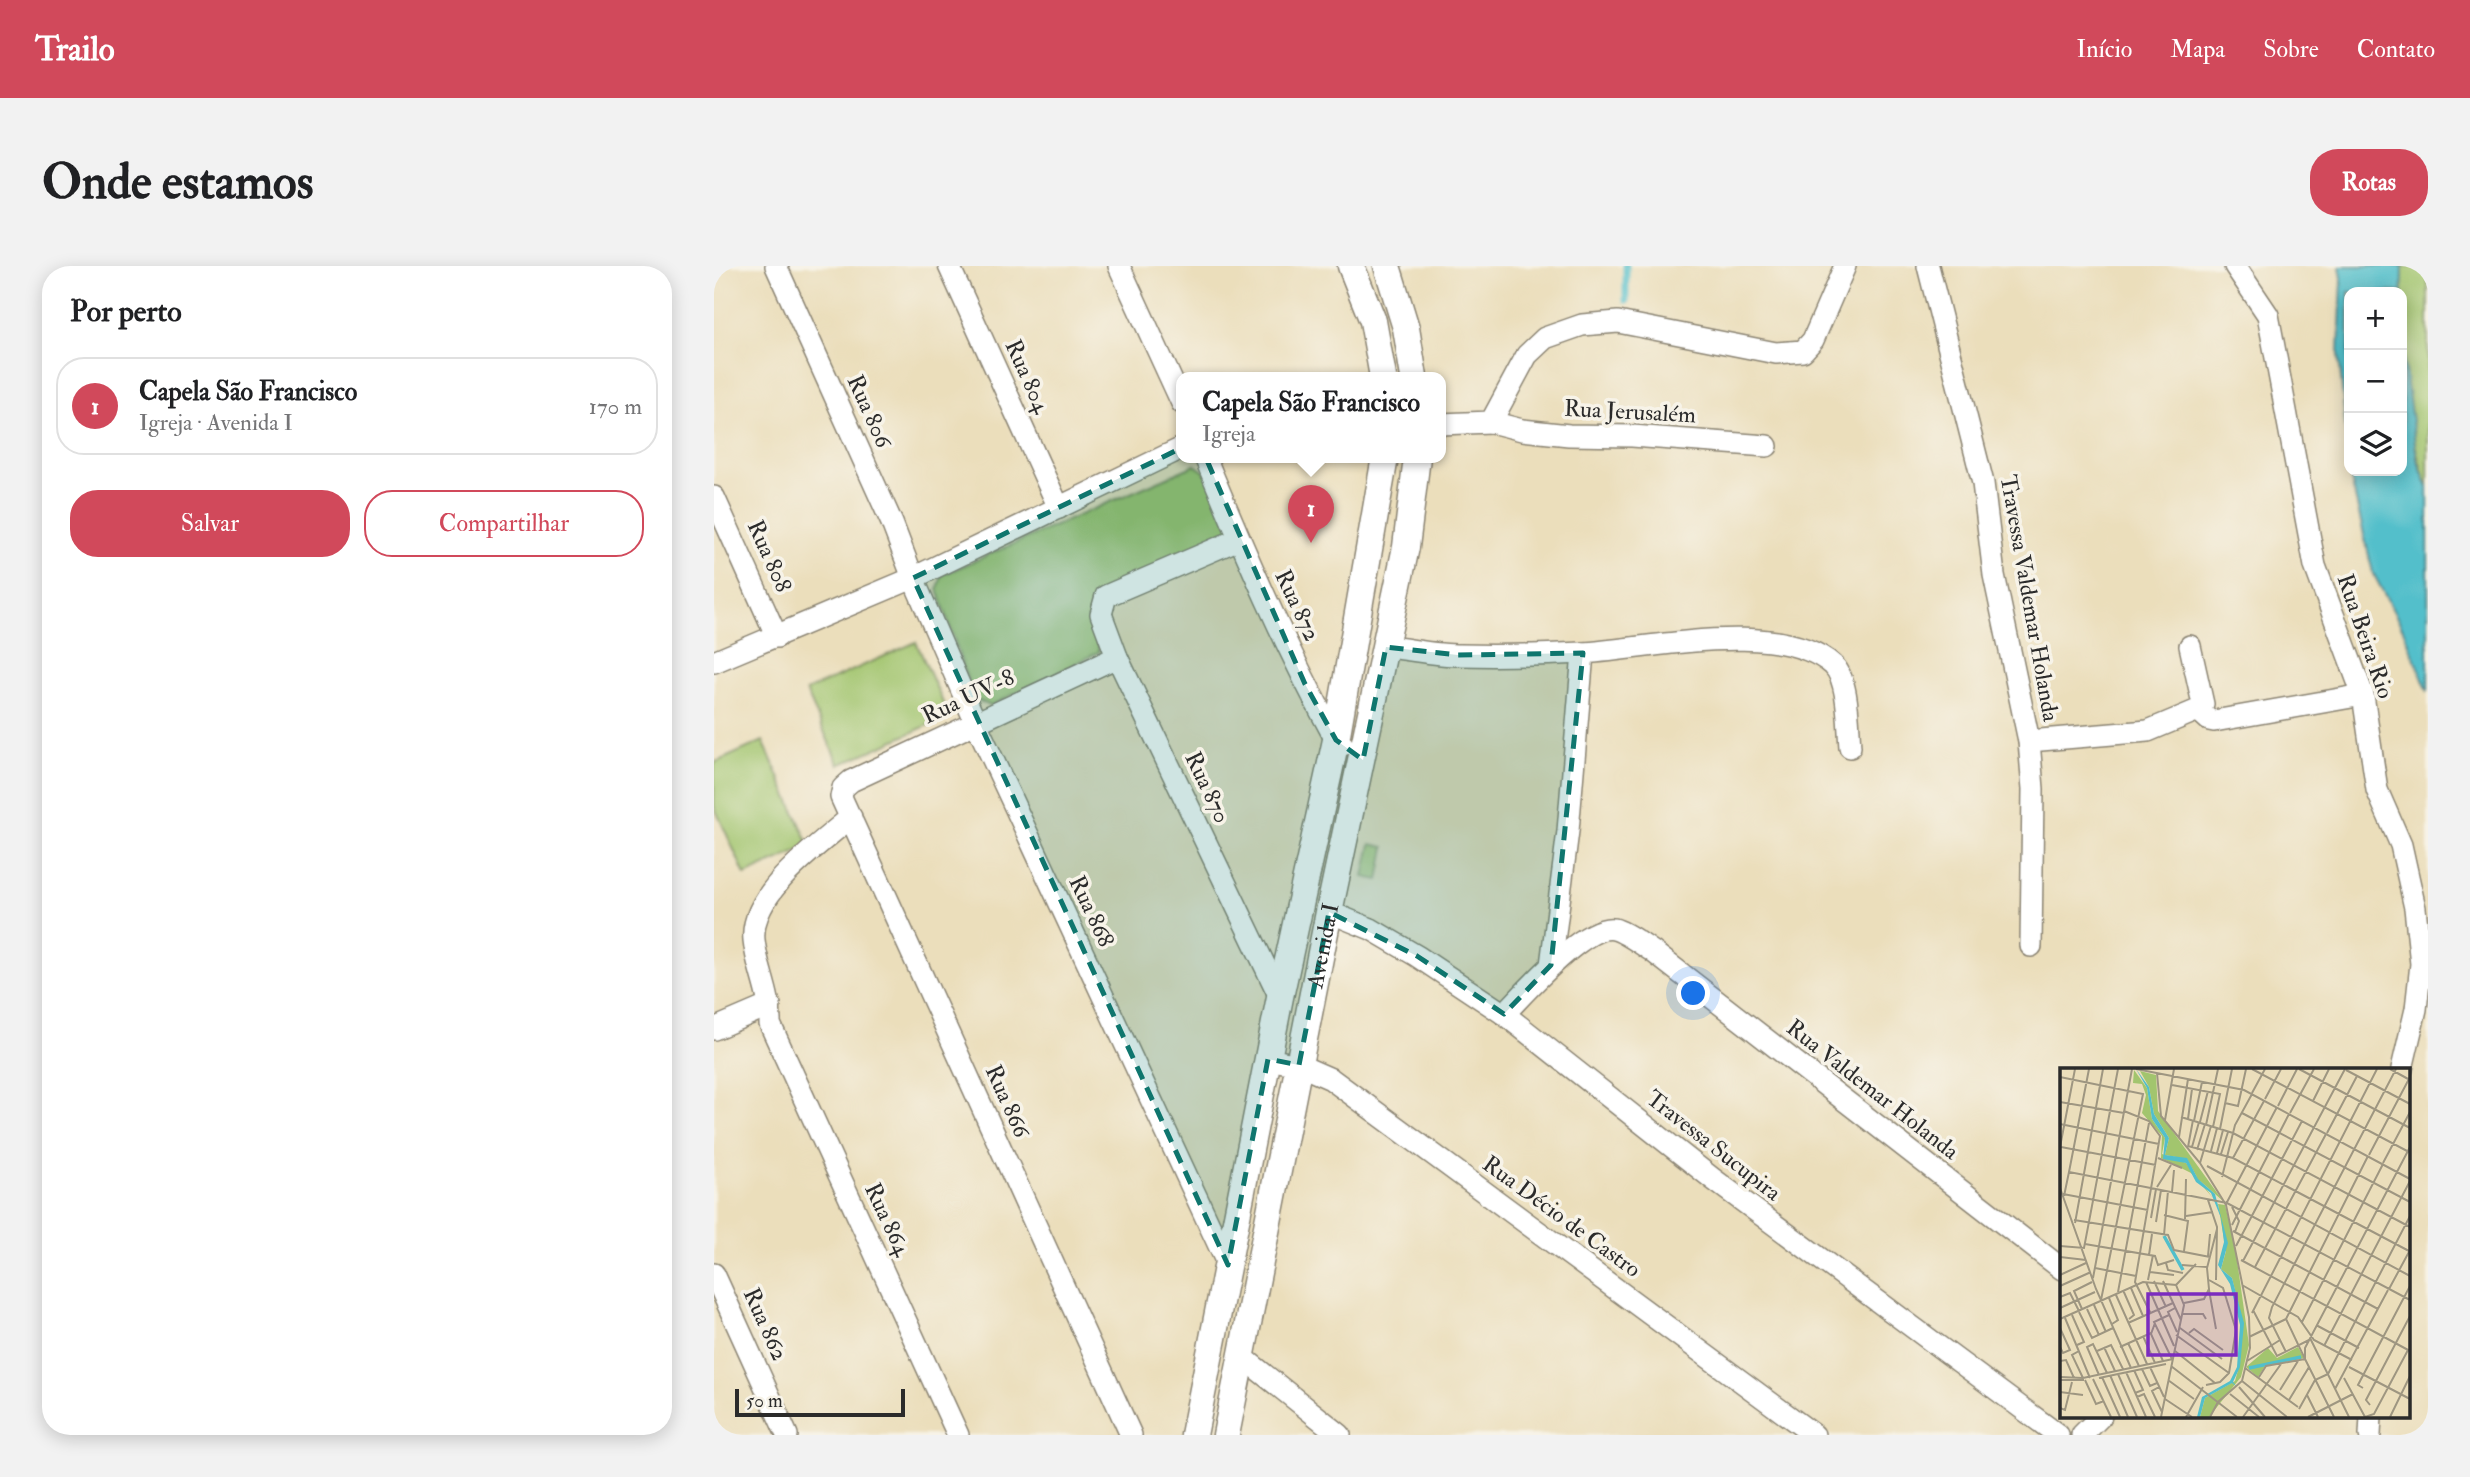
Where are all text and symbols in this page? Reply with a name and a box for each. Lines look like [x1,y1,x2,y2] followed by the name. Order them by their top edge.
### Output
[35,29,115,70] text: Trailo
[2076,34,2132,65] text: Início
[2170,34,2225,65] text: Mapa
[2263,34,2319,65] text: Sobre
[2357,34,2435,65] text: Contato
[2310,149,2428,216] button: Rotas
[42,152,313,213] text: Onde estamos
[2344,287,2407,476] map controls
[2344,287,2407,350] button: +
[70,293,182,330] text: Por perto
[999,335,1057,419] street label: Rua 804
[2344,350,2407,413] button: −
[841,370,899,453] street label: Rua 806
[1176,372,1446,463] popup
[139,376,357,408] text: Capela São Francisco
[1202,387,1420,419] text: Capela São Francisco
[91,392,99,421] text: 1
[589,392,642,421] text: 170 m
[1563,394,1697,429] street label: Rua Jerusalém
[139,408,293,437] text: Igreja · Avenida I
[2344,413,2407,476] button: layers
[1202,419,1255,448] text: Igreja
[1993,472,2066,724] street label: Travessa Valdemar Holanda
[1288,485,1334,543] pin: 1
[70,490,350,557] button: Salvar
[364,490,644,557] button: Compartilhar
[741,516,798,597] street label: Rua 808
[1268,565,1327,646] street label: Rua 872
[2331,570,2400,702] street label: Rua Beira Rio
[917,662,1019,730] street label: Rua UV-8
[1178,747,1237,828] street label: Rua 870
[1062,871,1121,952] street label: Rua 868
[1300,900,1346,992] street label: Avenida I
[1676,976,1710,1010] your location
[1781,1013,1965,1166] street label: Rua Valdemar Holanda
[979,1060,1037,1143] street label: Rua 866
[2060,1068,2410,1418] inset map
[1640,1084,1787,1208] street label: Travessa Sucupira
[1477,1149,1647,1284] street label: Rua Décio de Castro
[858,1178,918,1262] street label: Rua 864
[737,1283,794,1365] street label: Rua 862
[735,1386,905,1418] scale bar
[746,1389,783,1413] text: 50 m

